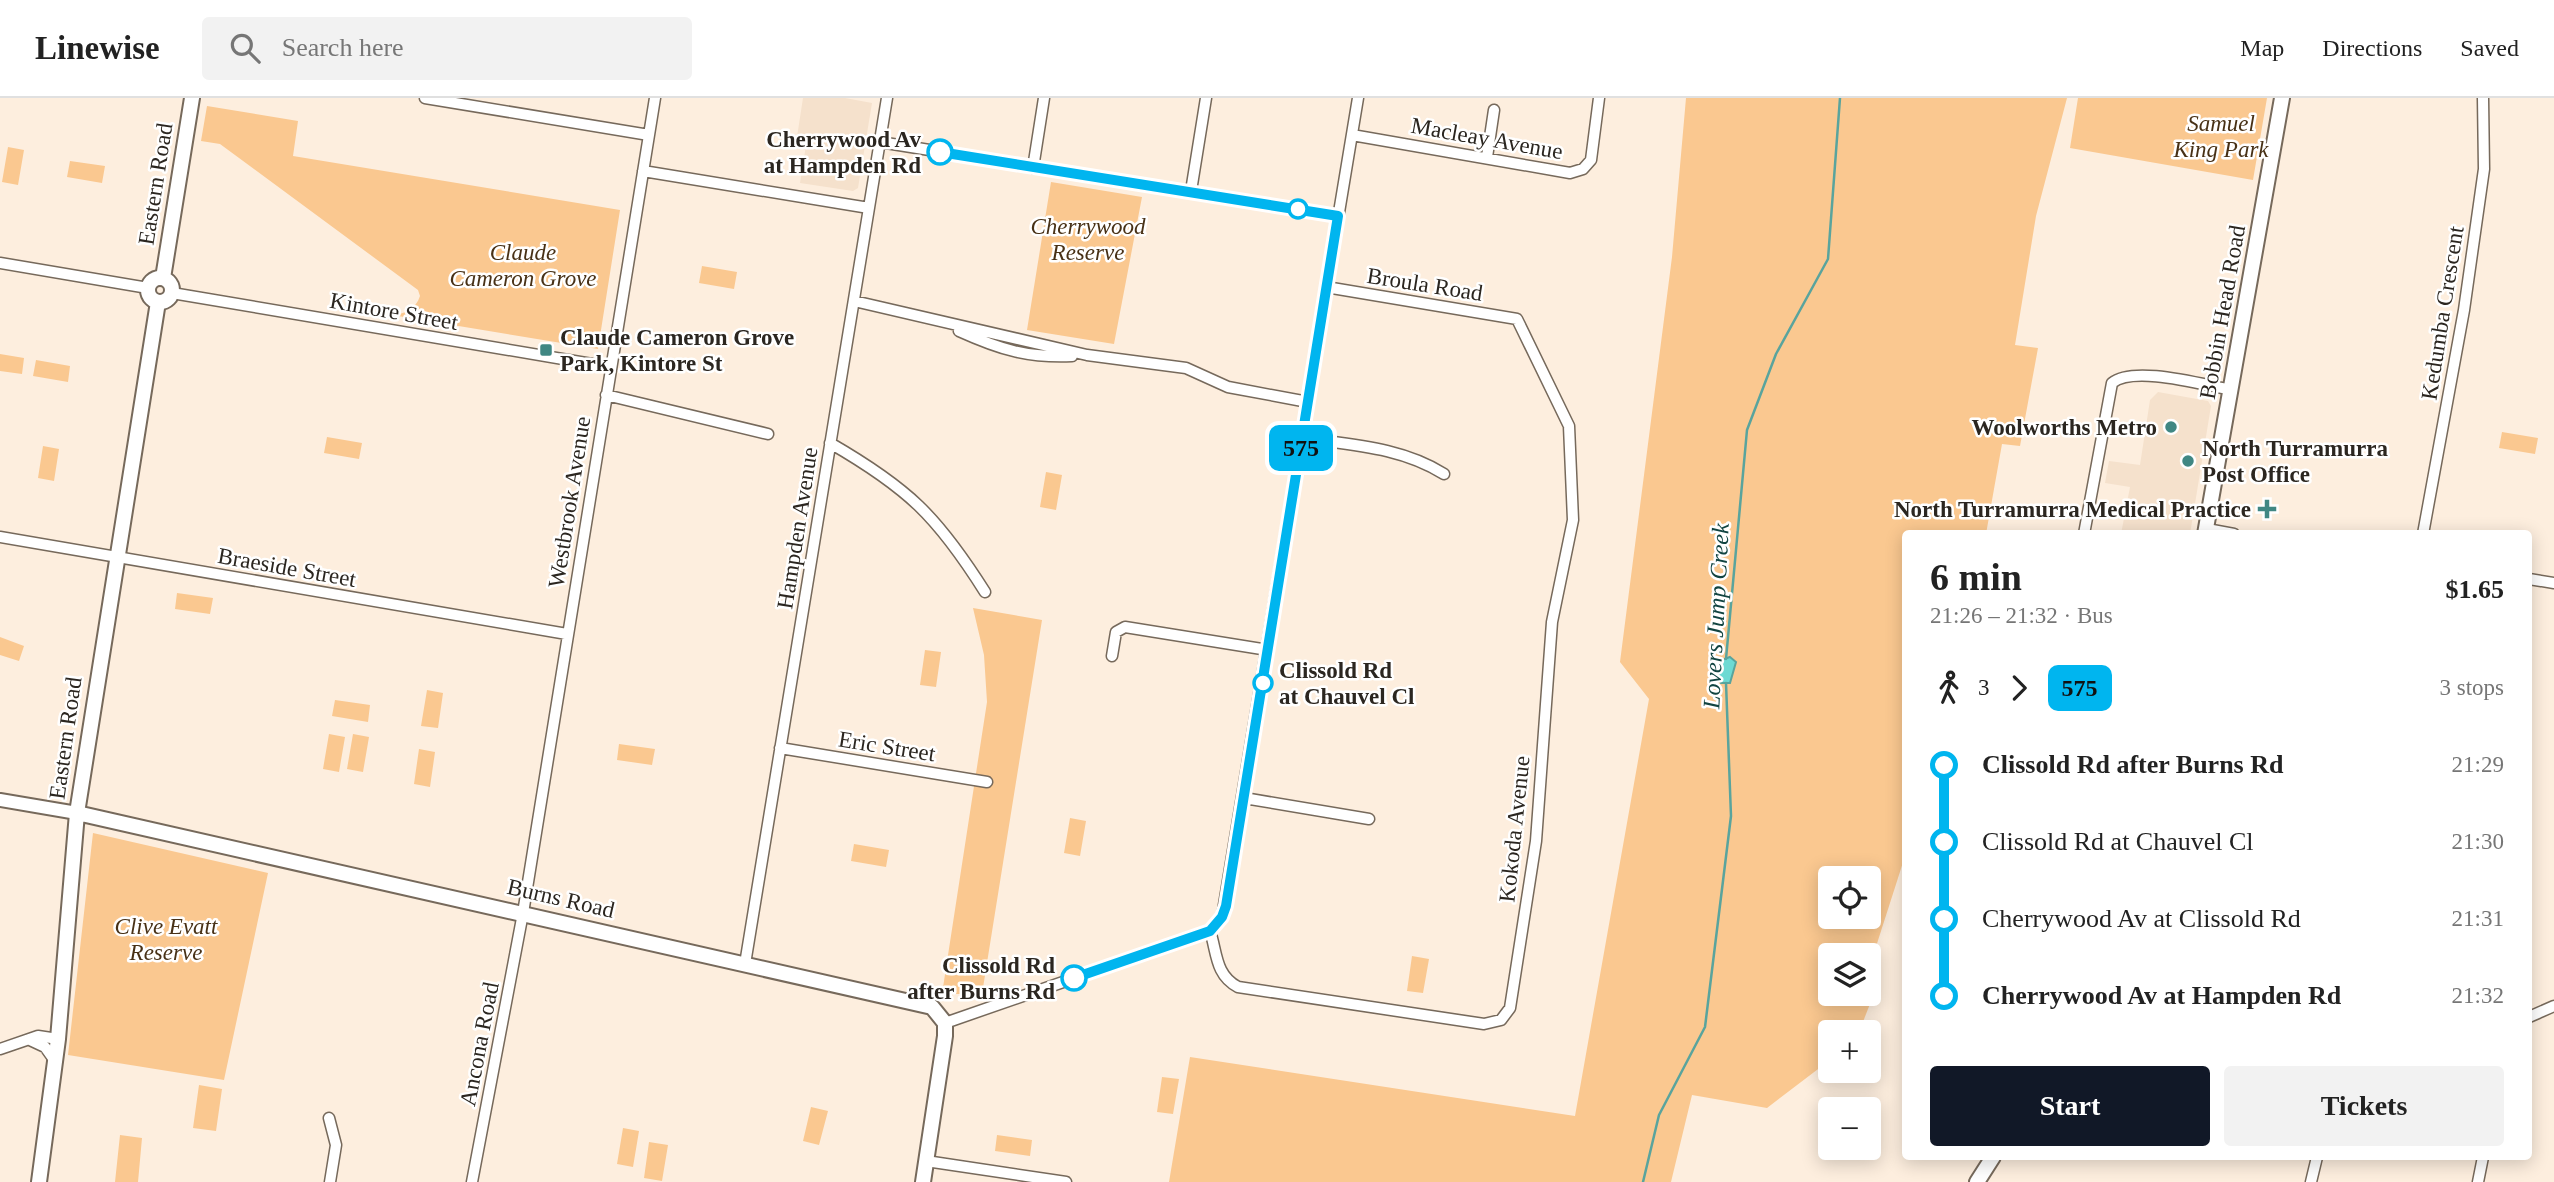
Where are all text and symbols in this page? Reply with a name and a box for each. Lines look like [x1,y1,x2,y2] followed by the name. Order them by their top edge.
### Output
[202,17,692,80] search box
[226,29,264,67] icon: search
[35,30,160,66] text: Linewise
[282,33,404,62] text: Search here
[2240,35,2284,61] text: Map
[2322,35,2422,61] text: Directions
[2460,35,2519,61] text: Saved
[2172,111,2269,162] park label: Samuel King Park
[1409,113,1565,164] street label: Macleay Avenue
[134,121,178,247] street label: Eastern Road
[764,127,921,178] place label: Cherrywood Av at Hampden Rd
[927,139,953,165] marker: Cherrywood Av at Hampden Rd
[1288,199,1308,219] unlabelled marker
[1031,214,1146,265] park label: Cherrywood Reserve
[2195,223,2250,401] street label: Bobbin Head Road
[2416,224,2469,402] street label: Kedumba Crescent
[449,240,597,291] park label: Claude Cameron Grove
[1365,263,1485,306] street label: Broula Road
[328,288,461,335] street label: Kintore Street
[560,325,794,376] place label: Claude Cameron Grove Park, Kintore St
[538,342,554,358] marker: Claude Cameron Grove Park, Kintore St
[544,414,595,590] street label: Westbrook Avenue
[1972,415,2157,440] place label: Woolworths Metro
[2163,419,2179,435] marker: Woolworths Metro
[1261,425,1341,471] line badge: 575
[1283,435,1319,461] text: 575
[2202,436,2388,487] place label: North Turramurra Post Office
[772,445,823,611] street label: Hampden Avenue
[2180,453,2196,469] marker: North Turramurra Post Office
[1894,497,2251,522] place label: North Turramurra Medical Practice
[2257,499,2277,519] marker: North Turramurra Medical Practice
[1698,522,1734,710] water label: Lovers Jump Creek
[216,543,359,592] street label: Braeside Street
[1930,556,2022,598] text: 6 min
[2446,575,2504,604] text: $1.65
[1930,603,2113,628] text: 21:26 – 21:32 · Bus
[1279,658,1414,709] place label: Clissold Rd at Chauvel Cl
[1930,669,1968,707] icon: walk
[2000,669,2038,707] icon: forward
[1253,673,1273,693] marker: Clissold Rd at Chauvel Cl
[45,675,87,801] street label: Eastern Road
[1978,675,1990,700] text: 3
[2062,675,2098,701] text: 575
[2439,675,2504,700] text: 3 stops
[837,727,938,767] street label: Eric Street
[1982,750,2283,779] text: Clissold Rd after Burns Rd
[2452,752,2504,777] text: 21:29
[1494,755,1535,904] street label: Kokoda Avenue
[1982,827,2254,856] text: Clissold Rd at Chauvel Cl
[2452,829,2504,854] text: 21:30
[1818,866,1881,1160] map controls
[1818,866,1881,929] button: locate
[505,874,617,923] street label: Burns Road
[1982,904,2301,933] text: Cherrywood Av at Clissold Rd
[2452,906,2504,931] text: 21:31
[115,914,218,965] park label: Clive Evatt Reserve
[1818,943,1881,1006] button: layers
[907,953,1055,1004] place label: Clissold Rd after Burns Rd
[1061,965,1087,991] marker: Clissold Rd after Burns Rd
[455,979,504,1108] street label: Ancona Road
[1982,981,2341,1010] text: Cherrywood Av at Hampden Rd
[2452,983,2504,1008] text: 21:32
[1818,1020,1881,1083] button: +
[1930,1066,2210,1146] button: Start
[2224,1066,2504,1146] button: Tickets
[1818,1097,1881,1160] button: −

